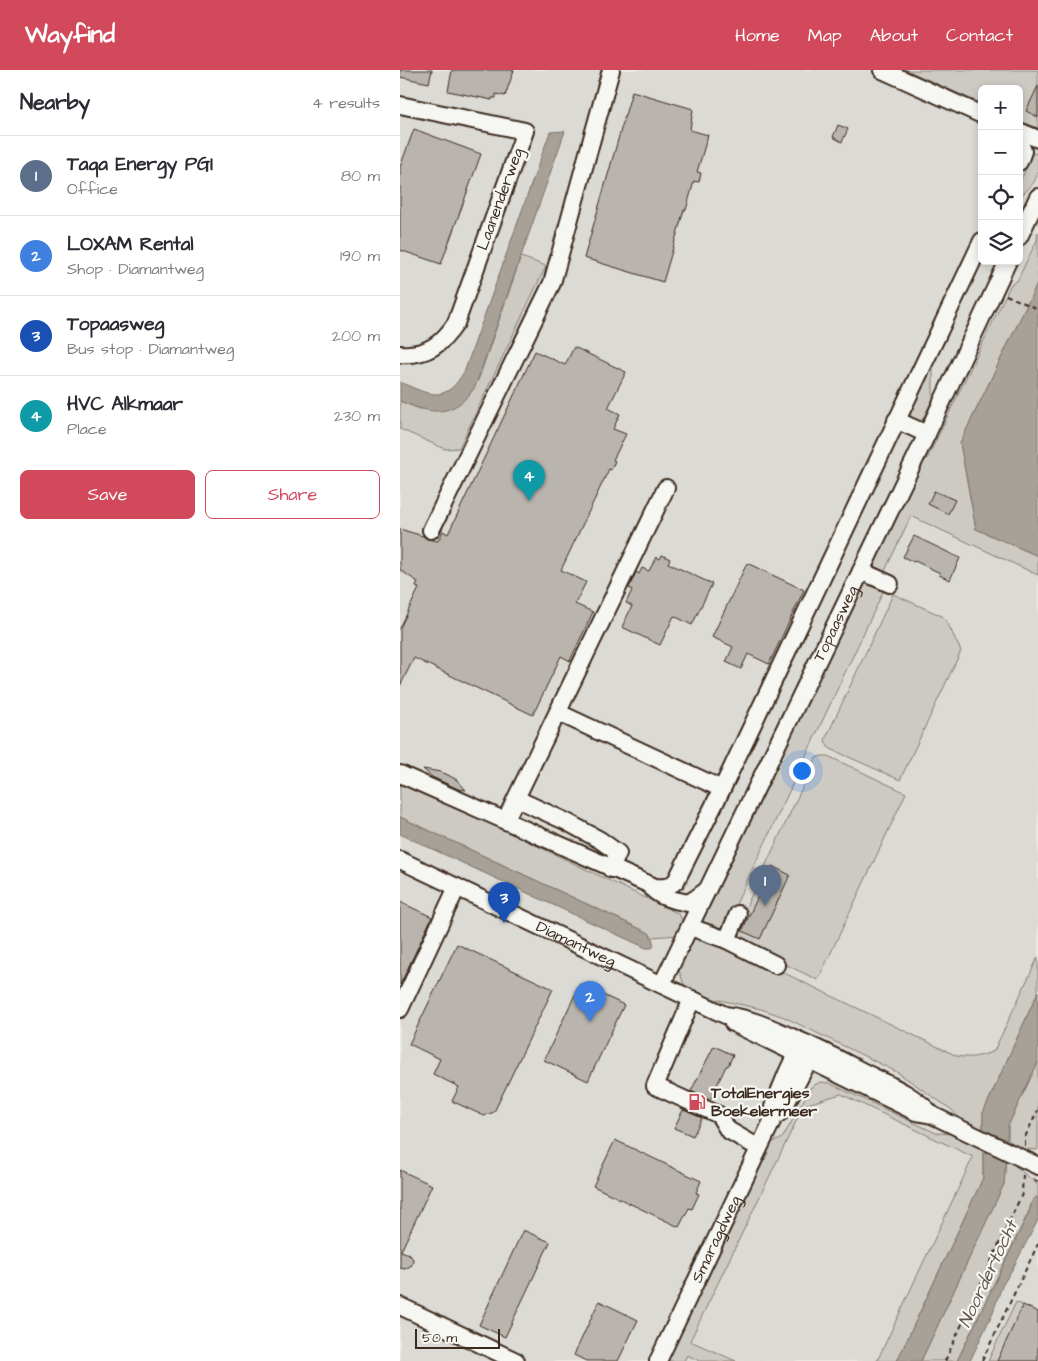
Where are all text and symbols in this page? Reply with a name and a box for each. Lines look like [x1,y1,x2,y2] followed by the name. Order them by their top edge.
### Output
[25,18,115,52] text: Wayfind
[735,23,780,48] text: Home
[808,23,842,48] text: Map
[870,23,918,48] text: About
[946,23,1013,48] text: Contact
[978,85,1023,265] map controls
[978,85,1023,130] button: +
[20,88,90,117] text: Nearby
[312,92,380,114] text: 4 results
[978,130,1023,175] button: −
[471,145,530,254] street label: Laanenderweg
[67,151,213,178] text: Taqa Energy PGI
[35,165,37,187] text: 1
[341,165,380,187] text: 80 m
[978,175,1023,220] button: locate
[67,178,118,200] text: Office
[978,220,1023,265] button: layers
[67,231,193,258] text: LOXAM Rental
[31,245,41,267] text: 2
[340,245,380,267] text: 190 m
[67,258,204,280] text: Shop · Diamantweg
[67,311,164,338] text: Topaasweg
[32,325,40,347] text: 3
[332,325,380,347] text: 200 m
[67,338,234,360] text: Bus stop · Diamantweg
[67,391,183,418] text: HVC Alkmaar
[31,405,41,427] text: 4
[334,405,380,427] text: 230 m
[67,418,107,440] text: Place
[513,460,545,501] pin: 4
[20,470,195,519] button: Save
[205,470,380,519] button: Share
[808,582,864,665] street label: Topaasweg
[789,758,815,784] your location
[749,865,781,906] pin: 1
[488,882,520,923] pin: 3
[533,916,619,973] street label: Diamantweg
[574,981,606,1022] pin: 2
[710,1082,817,1122] place label: TotalEnergies Boekelermeer
[687,1092,707,1112] fuel station icon: TotalEnergies Boekelermeer
[686,1192,747,1286] street label: Smaragdweg
[952,1215,1024,1332] water label: Noordertocht
[415,1326,500,1349] scale bar
[422,1328,457,1348] text: 50 m

